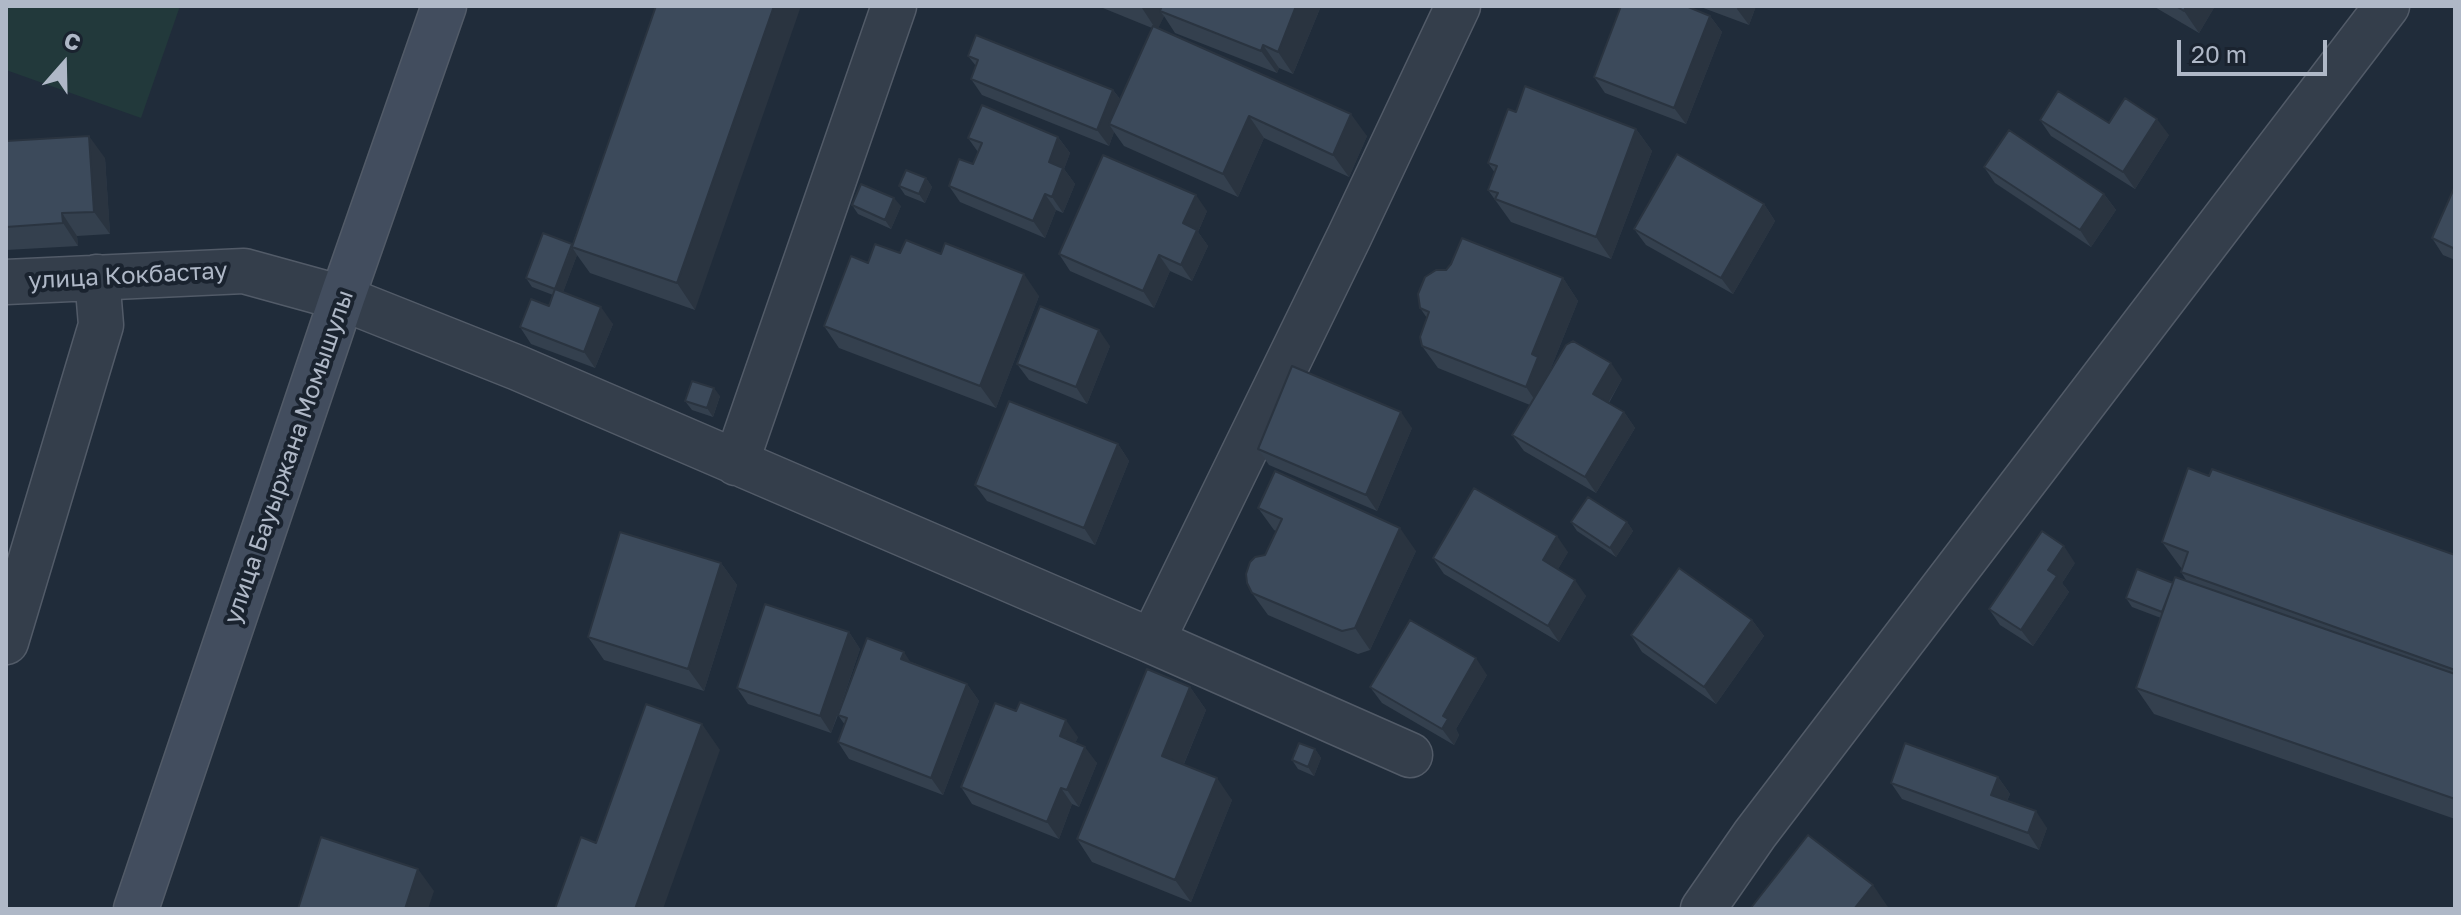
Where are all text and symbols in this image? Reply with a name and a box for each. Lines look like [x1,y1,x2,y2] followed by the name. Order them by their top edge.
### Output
[24,24,104,104] north arrow
[2181,24,2331,74] scale bar
[60,26,84,56] text: С
[2191,39,2247,68] text: 20 m
[28,256,228,296] street label: улица Кокбастау
[218,286,360,628] street label: улица Бауыржана Момышулы

